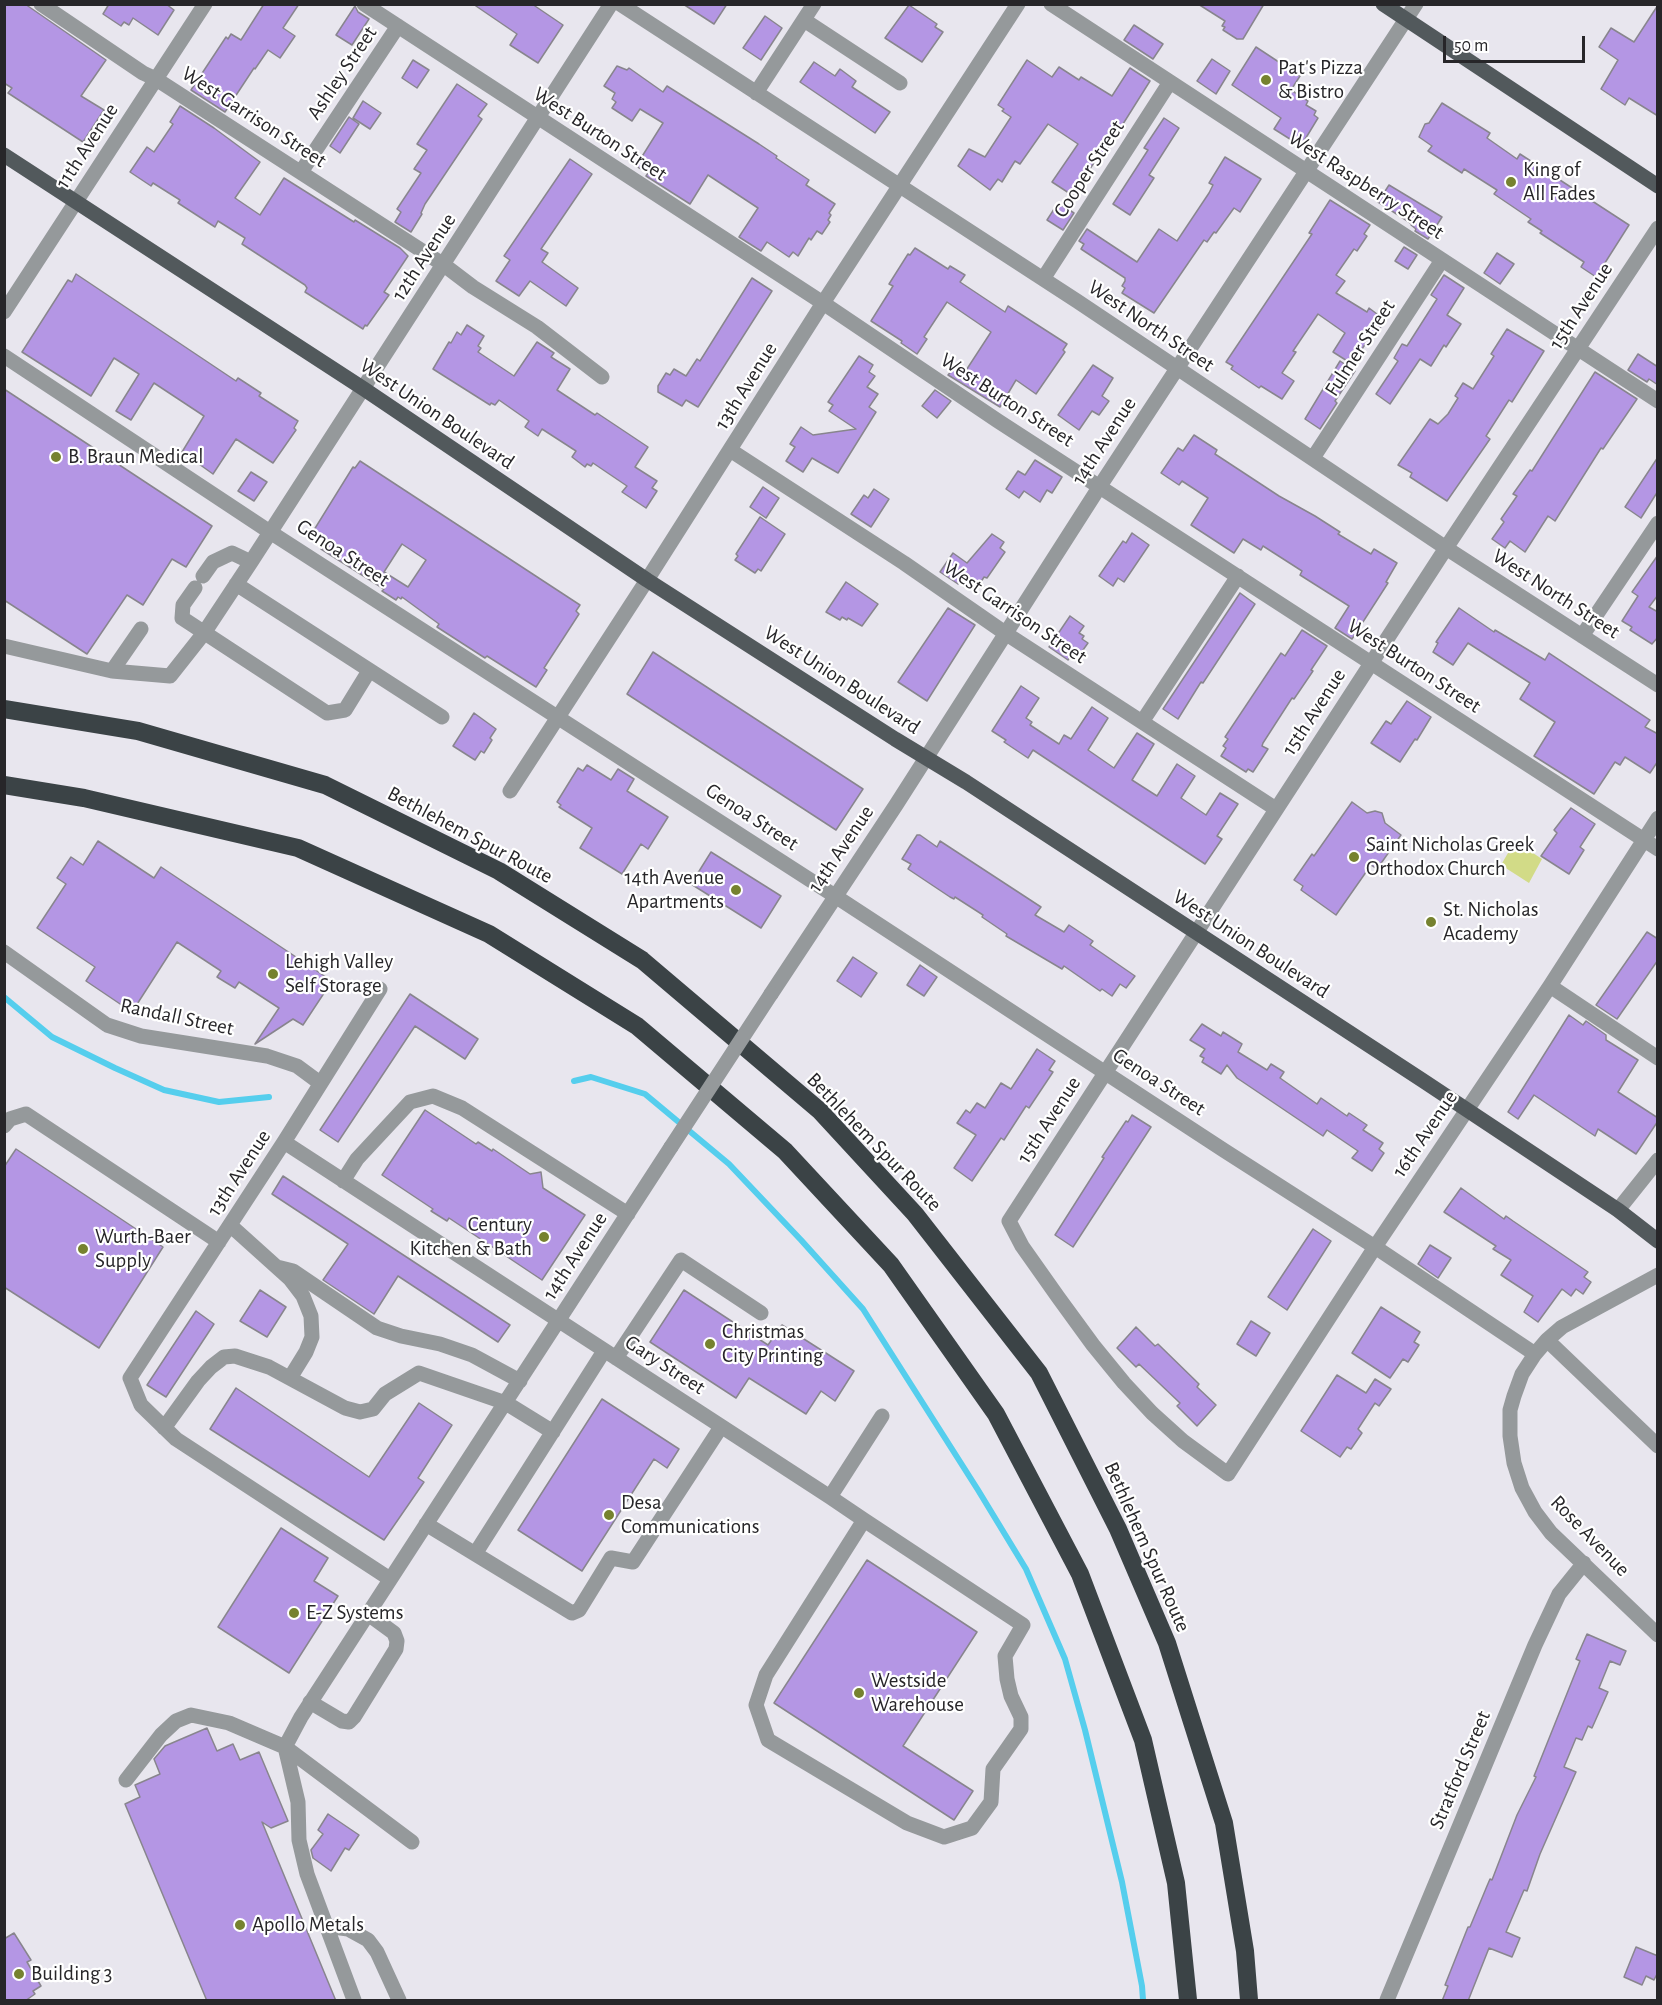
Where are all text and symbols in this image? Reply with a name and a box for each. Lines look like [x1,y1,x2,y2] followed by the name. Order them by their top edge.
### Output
[301,21,383,125] street label: Ashley Street
[1446,24,1588,62] scale bar
[1454,37,1488,55] text: 50 m
[1278,55,1363,105] place label: Pat's Pizza & Bistro
[177,61,331,173] street label: West Garrison Street
[1259,73,1273,87] marker: Pat's Pizza & Bistro
[528,81,672,187] street label: West Burton Street
[50,99,124,193] street label: 11th Avenue
[1048,116,1130,222] street label: Cooper Street
[1283,125,1449,245] street label: West Raspberry Street
[1523,157,1595,207] place label: King of All Fades
[1504,175,1518,189] marker: King of All Fades
[386,209,462,305] street label: 12th Avenue
[1544,258,1618,354] street label: 15th Avenue
[1083,275,1219,377] street label: West North Street
[1319,295,1401,401] street label: Fulmer Street
[709,338,783,434] street label: 13th Avenue
[935,347,1079,453] street label: West Burton Street
[355,353,519,475] street label: West Union Boulevard
[1066,392,1142,490] street label: 14th Avenue
[68,444,203,470] place label: B. Braun Medical
[49,450,63,464] marker: B. Braun Medical
[292,514,394,592] street label: Genoa Street
[1488,543,1624,645] street label: West North Street
[938,555,1092,669] street label: West Garrison Street
[1342,613,1486,719] street label: West Burton Street
[759,620,925,740] street label: West Union Boulevard
[1277,664,1351,760] street label: 15th Avenue
[701,778,803,856] street label: Genoa Street
[383,781,557,889] street label: Bethlehem Spur Route
[803,801,879,897] street label: 14th Avenue
[1366,832,1534,882] place label: Saint Nicholas Greek Orthodox Church
[1347,850,1361,864] marker: Saint Nicholas Greek Orthodox Church
[624,865,724,915] place label: 14th Avenue Apartments
[729,883,743,897] marker: 14th Avenue Apartments
[1168,884,1334,1004] street label: West Union Boulevard
[1443,897,1539,947] place label: St. Nicholas Academy
[1424,915,1438,929] marker: St. Nicholas Academy
[285,949,393,999] place label: Lehigh Valley Self Storage
[266,967,280,981] marker: Lehigh Valley Self Storage
[118,993,236,1041] street label: Randall Street
[1108,1043,1210,1121] street label: Genoa Street
[801,1067,947,1217] street label: Bethlehem Spur Route
[1012,1072,1086,1168] street label: 15th Avenue
[1387,1086,1463,1182] street label: 16th Avenue
[202,1125,276,1221] street label: 13th Avenue
[537,1207,613,1305] street label: 14th Avenue
[409,1212,532,1262] place label: Century Kitchen & Bath
[95,1224,191,1274] place label: Wurth-Baer Supply
[537,1230,551,1244] marker: Century Kitchen & Bath
[76,1242,90,1256] marker: Wurth-Baer Supply
[722,1319,823,1369] place label: Christmas City Printing
[620,1330,710,1400] street label: Gary Street
[703,1337,717,1351] marker: Christmas City Printing
[1098,1458,1196,1636] street label: Bethlehem Spur Route
[621,1490,759,1540] place label: Desa Communications
[1545,1490,1635,1582] street label: Rose Avenue
[602,1508,616,1522] marker: Desa Communications
[306,1600,403,1626] place label: E-Z Systems
[287,1606,301,1620] marker: E-Z Systems
[871,1668,964,1718] place label: Westside Warehouse
[852,1686,866,1700] marker: Westside Warehouse
[1424,1707,1496,1833] street label: Stratford Street
[252,1912,364,1938] place label: Apollo Metals
[233,1918,247,1932] marker: Apollo Metals
[31,1961,112,1987] place label: Building 3
[12,1967,26,1981] marker: Building 3

